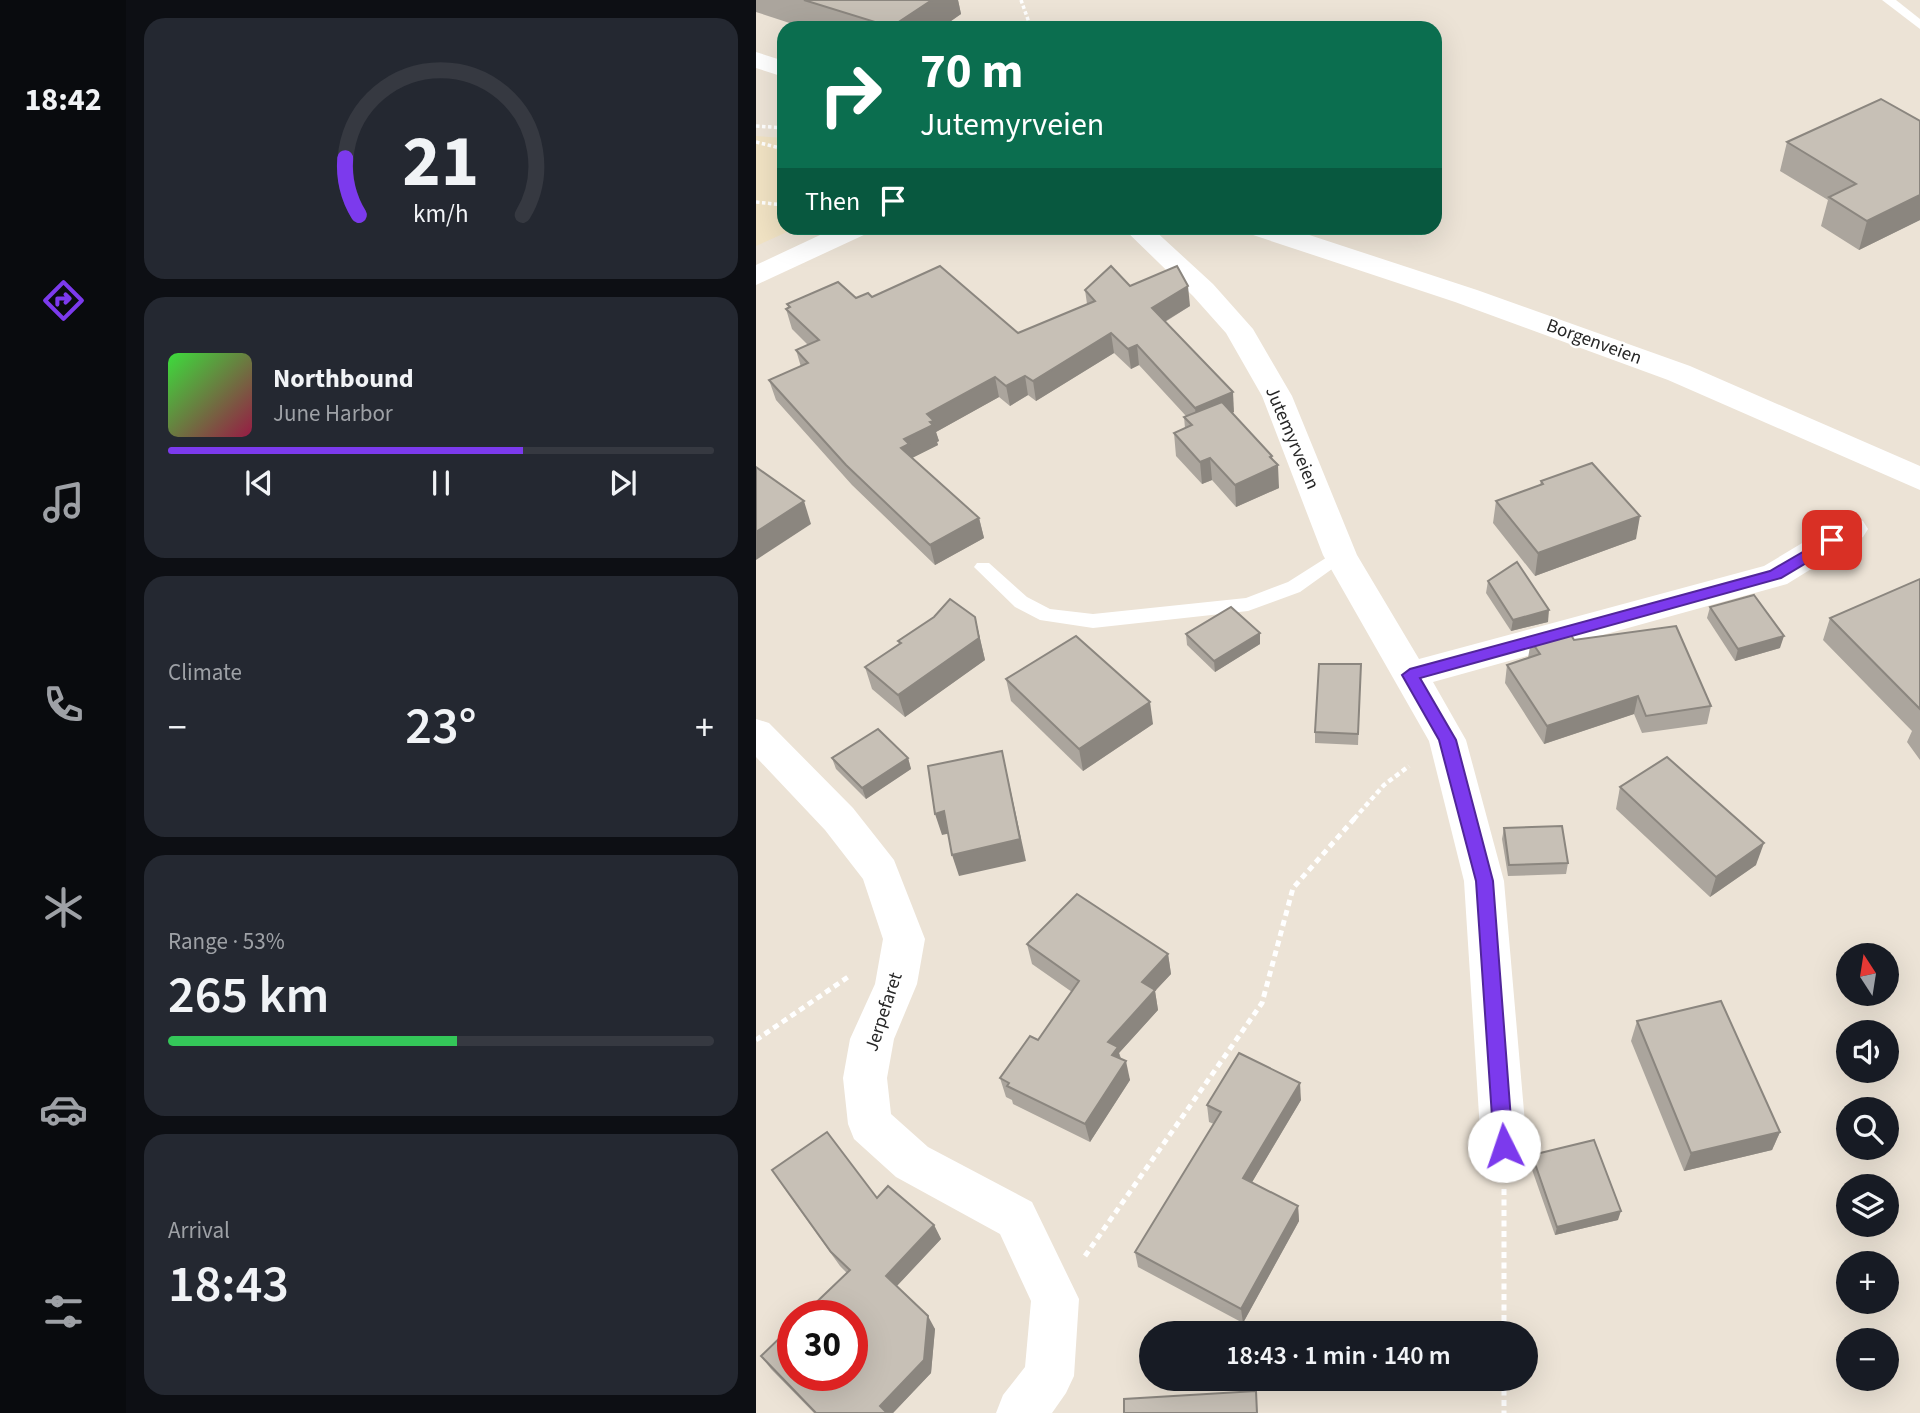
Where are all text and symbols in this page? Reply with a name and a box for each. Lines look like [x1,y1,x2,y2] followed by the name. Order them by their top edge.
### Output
[920,37,1024,107] text: 70 m
[805,49,896,140] icon: right
[24,77,102,123] text: 18:42
[920,102,1104,148] text: Jutemyrveien
[403,110,479,214] text: 21
[874,182,912,220] icon: arrive
[805,183,860,220] text: Then
[413,195,469,231] text: km/h
[39,276,88,325] icon: directions
[1543,312,1645,372] street label: Borgenveien
[273,360,414,397] text: Northbound
[1258,382,1326,494] street label: Jutemyrveien
[273,397,393,430] text: June Harbor
[240,464,278,502] icon: previous
[422,464,460,502] icon: pause
[604,464,642,502] icon: next
[39,478,88,527] icon: music
[1802,510,1862,570] pin
[1813,521,1851,559] icon: arrive
[168,656,242,689] text: Climate
[39,680,88,729] icon: phone
[405,690,477,764] text: 23°
[168,701,187,755] text: −
[695,701,714,755] text: +
[39,883,88,932] icon: climate
[168,925,285,958] text: Range · 53%
[1836,943,1899,1006] north arrow
[1836,943,1899,1391] map controls
[168,959,329,1033] text: 265 km
[859,968,910,1055] street label: Jerpefaret
[1836,1020,1899,1083] button: sound
[39,1085,88,1134] icon: car
[1836,1097,1899,1160] button: search
[1467,1109,1541,1183] position arrow
[1836,1174,1899,1237] button: layers
[168,1214,230,1247] text: Arrival
[168,1248,289,1322] text: 18:43
[1836,1251,1899,1314] button: +
[39,1287,88,1336] icon: filters
[777,1300,868,1391] speed limit sign: 30
[1836,1328,1899,1391] button: −
[1226,1337,1451,1374] text: 18:43 · 1 min · 140 m

